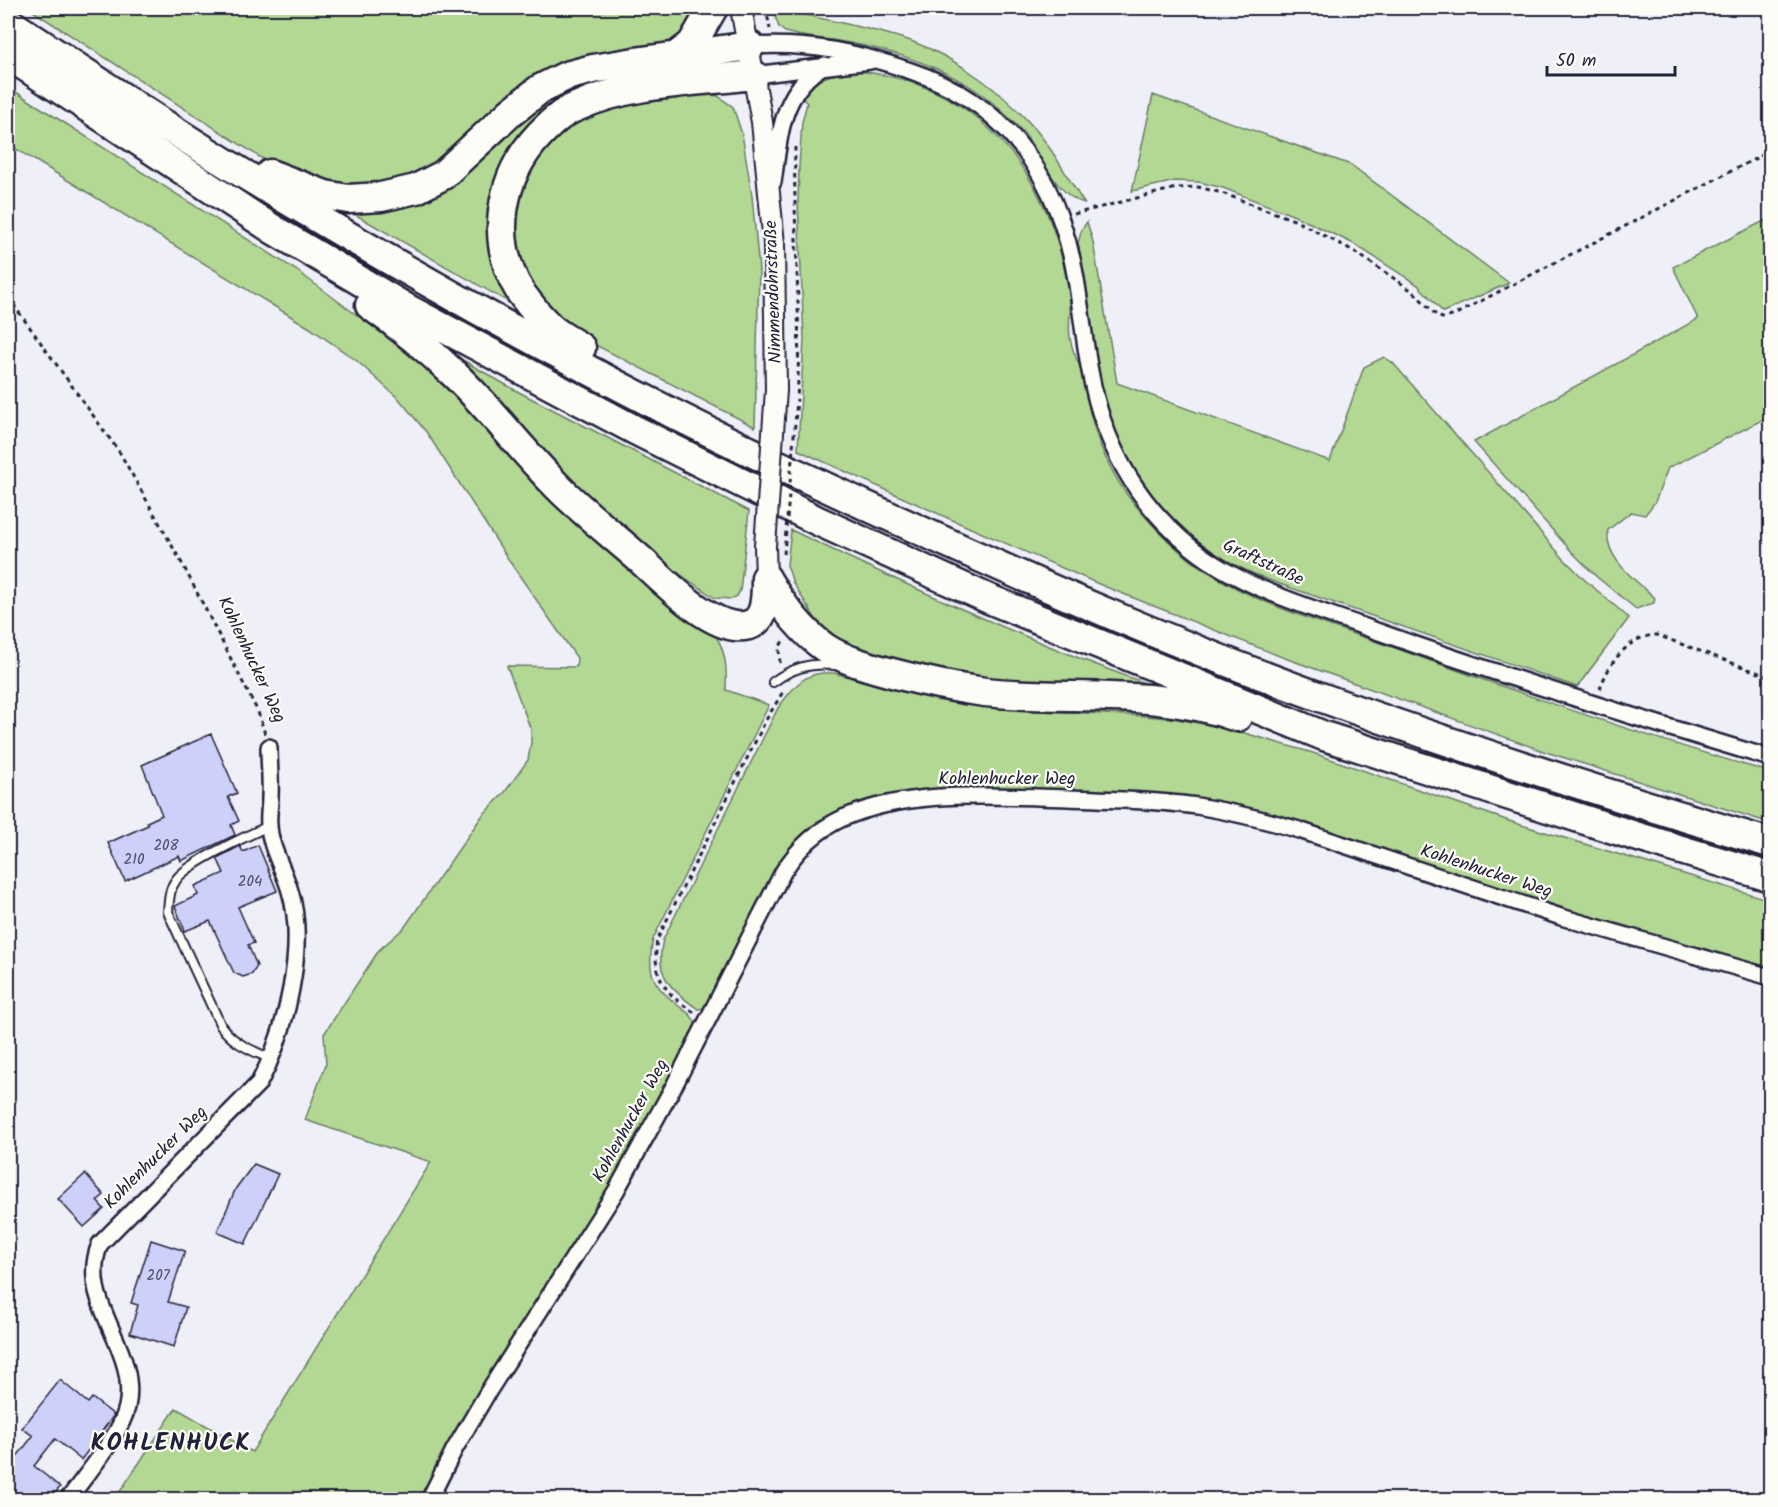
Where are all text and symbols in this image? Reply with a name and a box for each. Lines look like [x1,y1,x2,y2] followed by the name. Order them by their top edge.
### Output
[1547,39,1674,77] scale bar
[1556,47,1596,76] text: 50 m
[757,220,791,364] street label: Nimmendohrstraße
[1218,532,1308,594] street label: Graftstraße
[209,592,293,728] street label: Kohlenhucker Weg
[938,765,1076,794] street label: Kohlenhucker Weg
[153,834,180,858] house number: 208
[1416,837,1556,907] street label: Kohlenhucker Weg
[124,848,145,872] house number: 210
[238,870,262,894] house number: 204
[585,1054,677,1188] street label: Kohlenhucker Weg
[97,1099,215,1217] street label: Kohlenhucker Weg
[146,1264,171,1288] house number: 207
[91,1424,251,1463] district label: KOHLENHUCK

